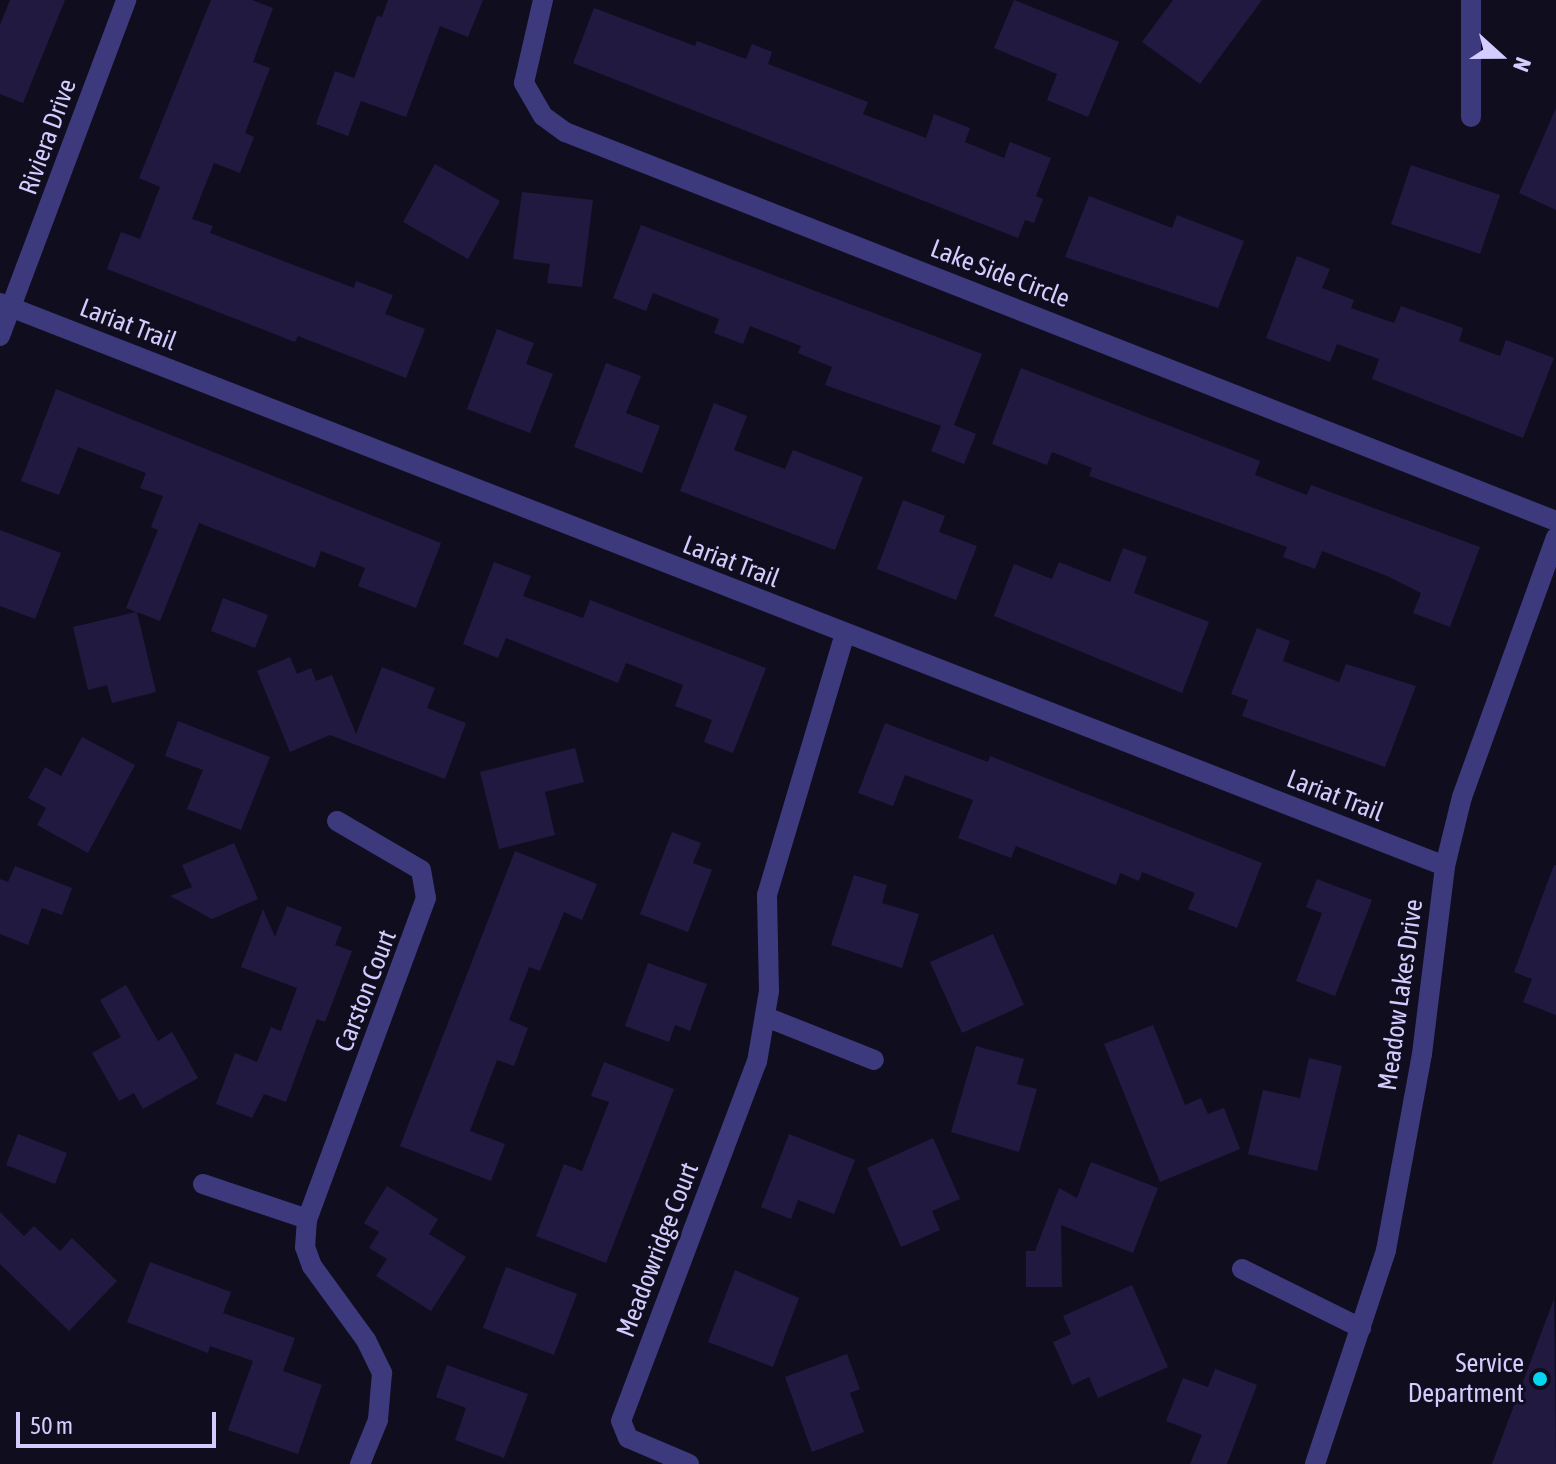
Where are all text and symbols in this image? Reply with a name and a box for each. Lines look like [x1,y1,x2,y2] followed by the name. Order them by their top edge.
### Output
[1460,16,1540,96] north arrow
[1508,54,1537,75] text: N
[13,75,83,199] street label: Riviera Drive
[926,233,1074,315] street label: Lake Side Circle
[75,292,181,358] street label: Lariat Trail
[678,529,784,595] street label: Lariat Trail
[1282,763,1388,829] street label: Lariat Trail
[1372,897,1430,1093] street label: Meadow Lakes Drive
[329,926,403,1056] street label: Carston Court
[610,1158,706,1342] street label: Meadowridge Court
[1408,1348,1524,1410] place label: Service Department
[1531,1370,1549,1388] marker: Service Department
[20,1396,220,1446] scale bar
[30,1412,73,1439] text: 50 m

